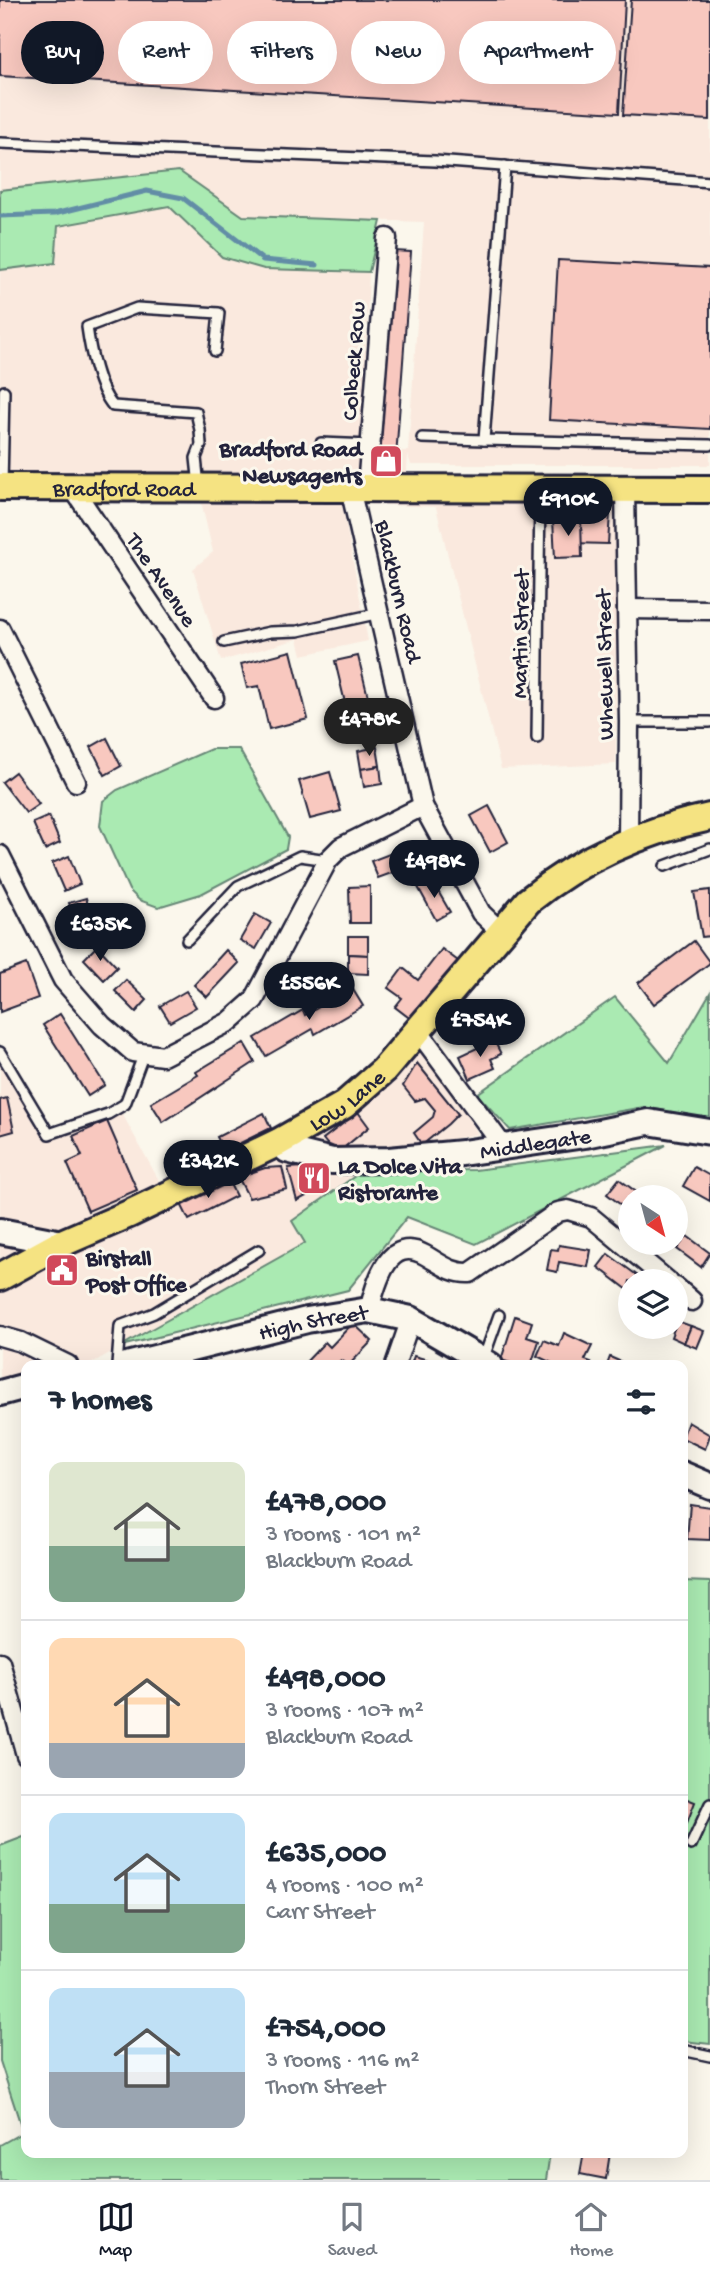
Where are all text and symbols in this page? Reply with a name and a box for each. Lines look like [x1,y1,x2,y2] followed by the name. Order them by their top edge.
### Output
[21,21,104,84] chip: Buy
[118,21,213,84] chip: Rent
[227,21,337,84] chip: Filters
[351,21,445,84] chip: New
[459,21,616,84] chip: Apartment
[338,301,373,421] street label: Colbeck Row
[219,438,365,491] place label: Bradford Road Newsagents
[367,442,405,480] shop icon: Bradford Road Newsagents
[52,477,197,505] street label: Bradford Road
[519,478,617,538] pin: £910K
[540,487,596,514] text: £910K
[367,517,426,667] street label: Blackburn Road
[118,527,202,634] street label: The Avenue
[508,568,537,699] street label: Martin Street
[592,588,621,740] street label: Whewell Street
[320,698,418,758] pin: £478K
[340,707,398,734] text: £478K
[385,841,483,900] pin: £498K
[405,849,463,876] text: £498K
[51,904,149,963] pin: £635K
[71,912,129,939] text: £635K
[260,962,358,1022] pin: £556K
[280,971,338,998] text: £556K
[431,1000,529,1059] pin: £754K
[451,1008,509,1035] text: £754K
[305,1064,393,1139] street label: Low Lane
[478,1124,594,1167] street label: Middlegate
[159,1140,257,1200] pin: £342K
[180,1149,236,1176] text: £342K
[337,1155,463,1208] place label: La Dolce Vita Ristorante
[295,1159,333,1197] restaurant icon: La Dolce Vita Ristorante
[618,1185,688,1255] north arrow
[618,1185,688,1339] map controls
[84,1247,188,1300] place label: Birstall Post Office
[43,1251,81,1289] public building icon: Birstall Post Office
[618,1269,688,1339] button: layers
[256,1300,371,1349] street label: High Street
[622,1383,660,1421] icon: filters
[49,1385,151,1420] text: 7 homes
[266,1487,386,1522] text: £478,000
[105,1490,189,1574] icon: home
[266,1522,421,1549] text: 3 rooms · 101 m²
[266,1549,411,1576] text: Blackburn Road
[266,1663,386,1698] text: £498,000
[105,1666,189,1750] icon: home
[266,1698,424,1725] text: 3 rooms · 107 m²
[266,1725,411,1752] text: Blackburn Road
[266,1838,386,1873] text: £635,000
[105,1841,189,1925] icon: home
[266,1873,424,1900] text: 4 rooms · 100 m²
[266,1900,374,1927] text: Carr Street
[266,2013,385,2048] text: £754,000
[105,2016,189,2100] icon: home
[266,2048,419,2075] text: 3 rooms · 116 m²
[266,2075,385,2102] text: Thorn Street
[97,2198,135,2263] tab: Map
[328,2198,376,2263] tab: Saved
[569,2198,613,2263] tab: Home

